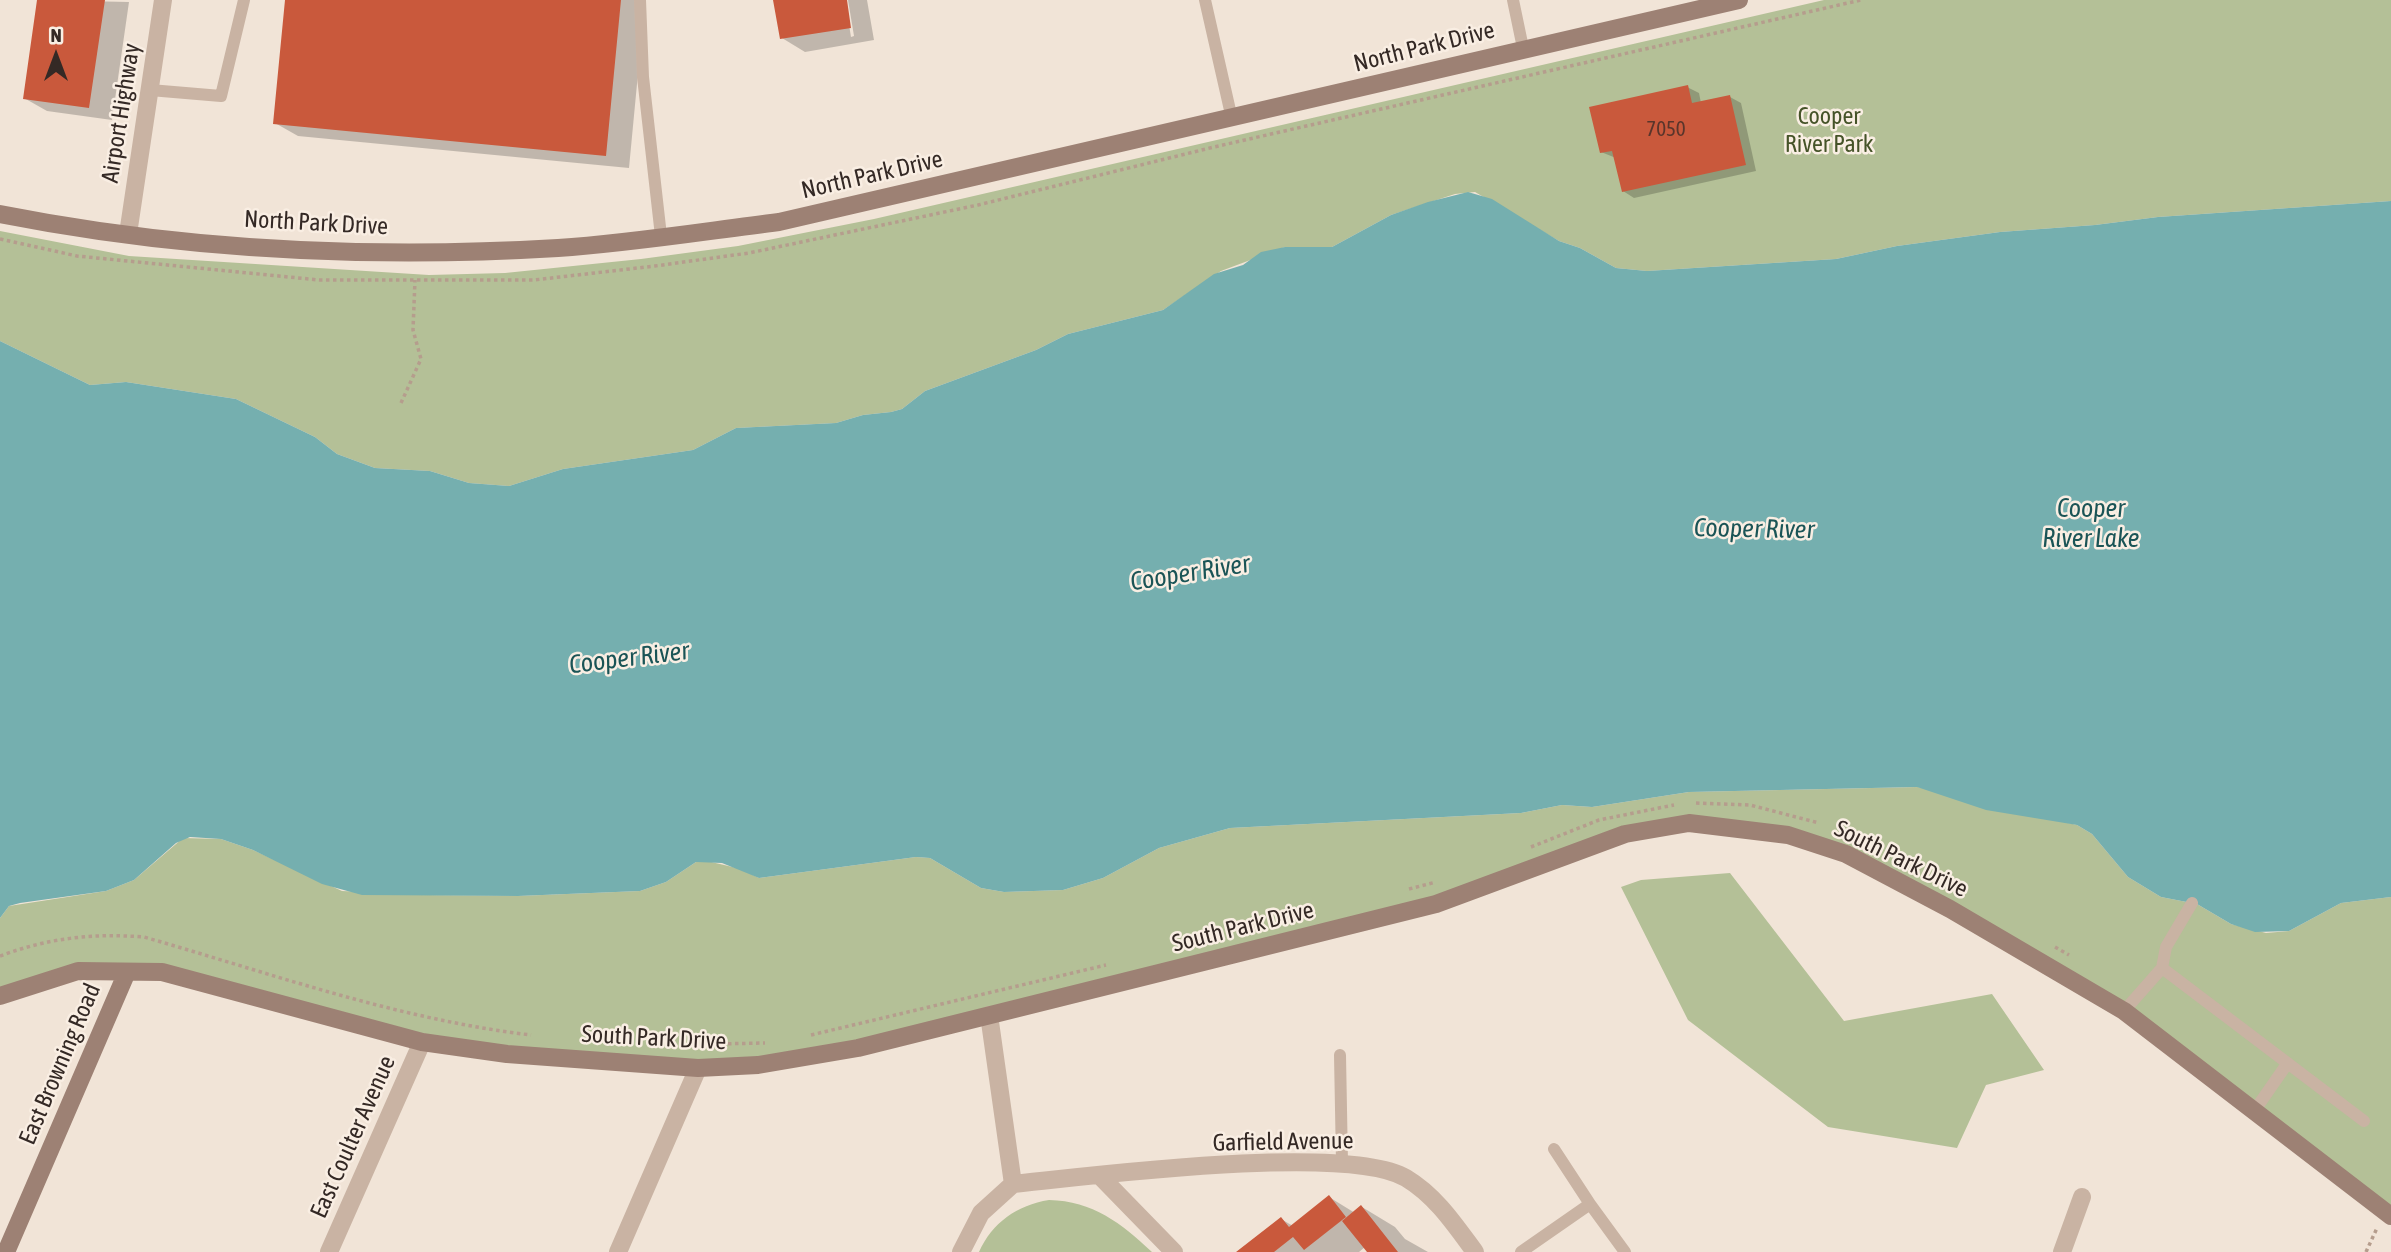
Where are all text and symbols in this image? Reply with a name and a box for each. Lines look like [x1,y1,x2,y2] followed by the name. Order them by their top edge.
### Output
[1351,16,1497,78] street label: North Park Drive
[21,21,91,91] north arrow
[50,24,62,46] text: N
[96,41,146,185] street label: Airport Highway
[1785,102,1873,158] park label: Cooper River Park
[1646,116,1686,142] house number: 7050
[799,145,945,205] street label: North Park Drive
[243,205,389,241] street label: North Park Drive
[2042,493,2140,554] water label: Cooper River Lake
[1694,512,1814,546] water label: Cooper River
[1128,548,1252,598] water label: Cooper River
[567,635,691,681] water label: Cooper River
[1830,814,1972,904] street label: South Park Drive
[1169,896,1317,958] street label: South Park Drive
[13,979,107,1149] street label: East Browning Road
[581,1020,727,1056] street label: South Park Drive
[304,1051,402,1223] street label: East Coulter Avenue
[1212,1126,1354,1158] street label: Garfield Avenue

